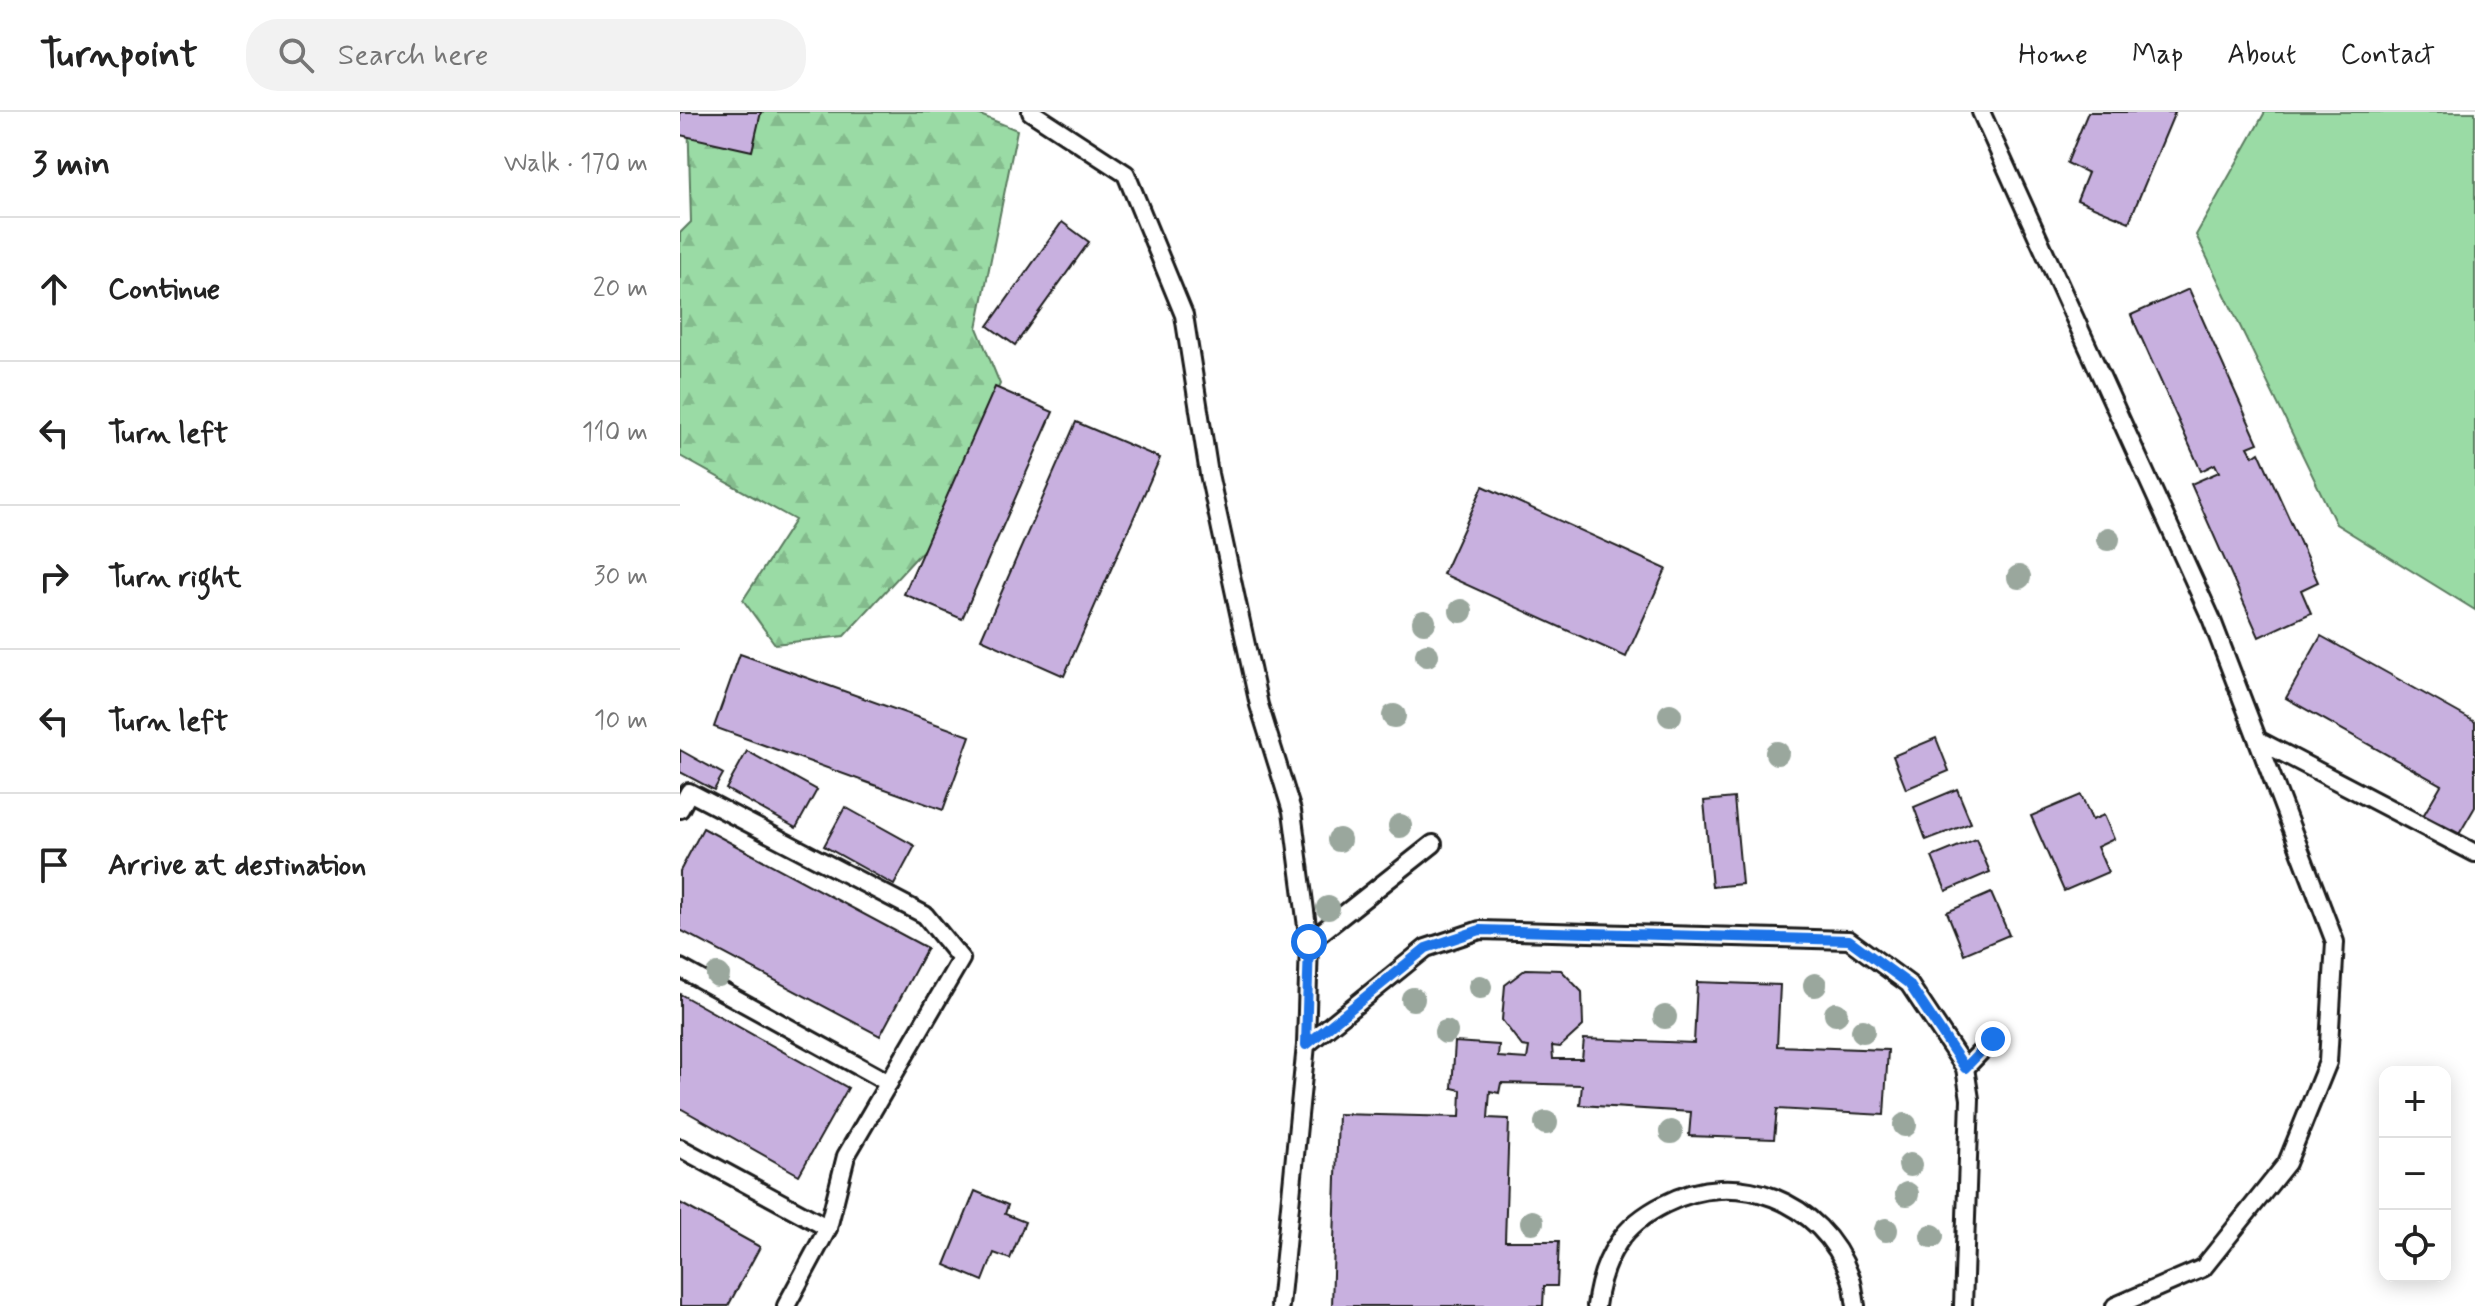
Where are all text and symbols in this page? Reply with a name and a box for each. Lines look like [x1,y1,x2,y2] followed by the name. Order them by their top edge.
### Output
[246,19,806,91] search box
[40,31,198,80] text: Turnpoint
[274,33,318,77] icon: search
[338,36,489,75] text: Search here
[2018,37,2088,74] text: Home
[2132,37,2183,74] text: Map
[2227,37,2296,74] text: About
[2340,37,2435,74] text: Contact
[32,142,110,187] text: 3 min
[504,147,648,181] text: Walk · 170 m
[32,267,76,311] icon: ahead
[108,270,220,309] text: Continue
[593,272,648,306] text: 20 m
[32,411,76,455] icon: left
[108,414,228,453] text: Turn left
[582,416,648,450] text: 110 m
[32,555,76,599] icon: right
[108,558,241,597] text: Turn right
[594,560,648,594] text: 30 m
[32,699,76,743] icon: left
[108,702,228,741] text: Turn left
[594,704,648,738] text: 10 m
[32,843,76,887] icon: arrive
[108,846,366,885] text: Arrive at destination
[1291,924,1327,960] route start
[1975,1021,2011,1057] route end
[2379,1066,2451,1282] map controls
[2379,1066,2451,1138] button: +
[2379,1138,2451,1210] button: −
[2379,1210,2451,1282] button: locate

